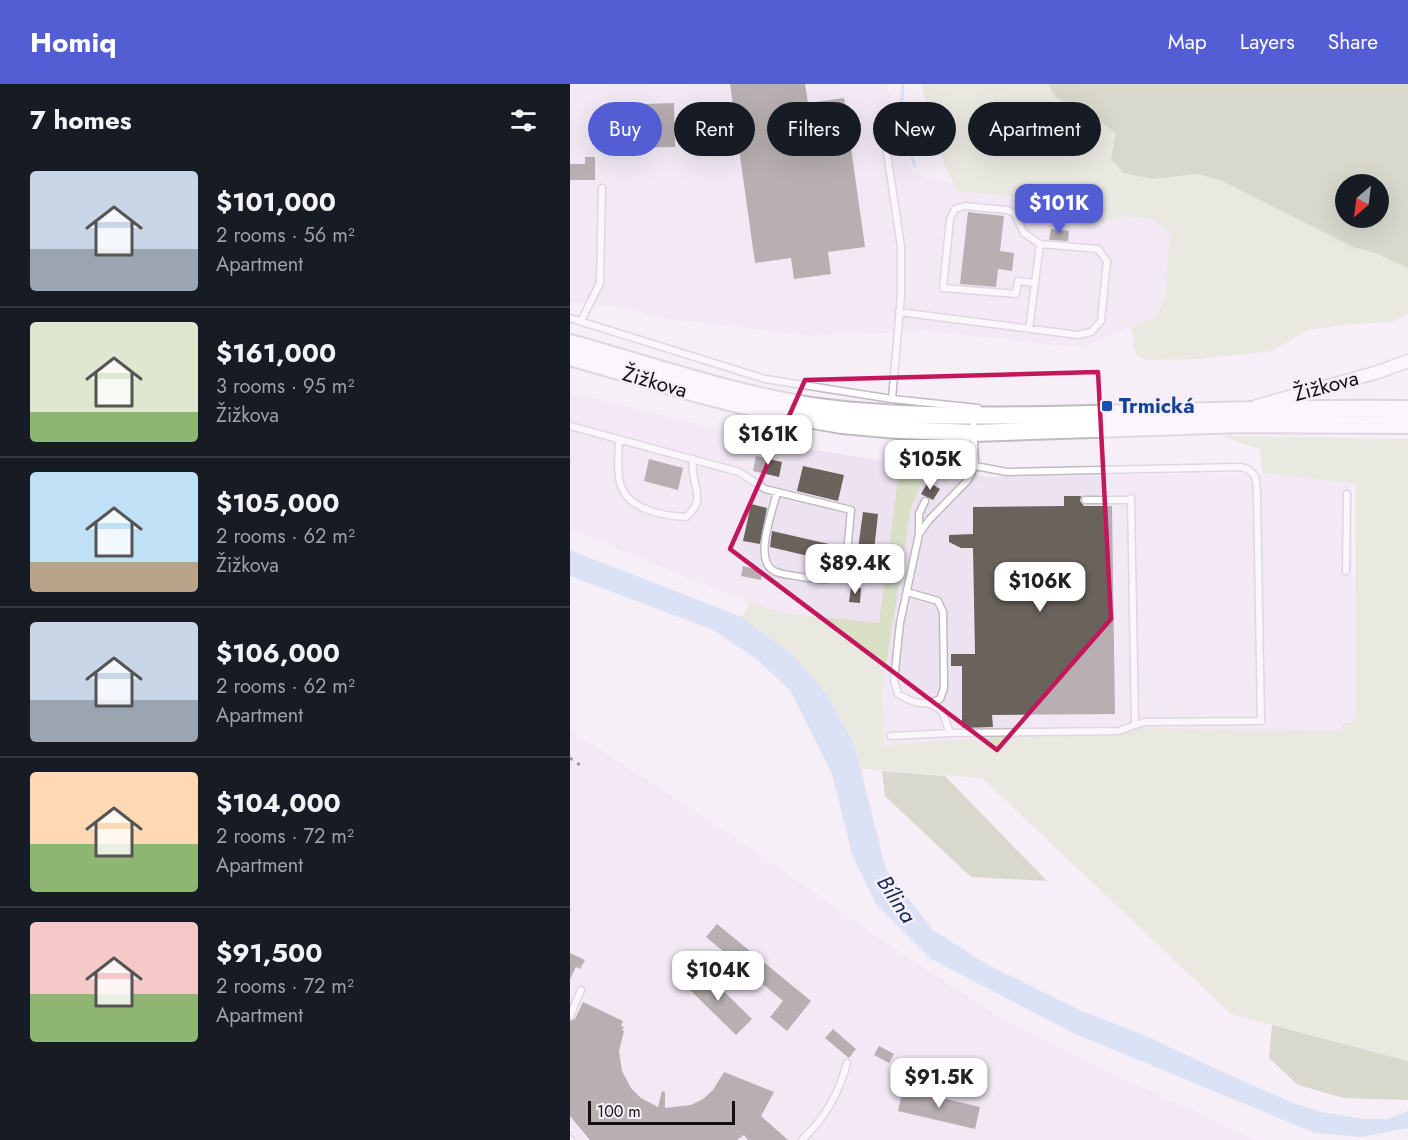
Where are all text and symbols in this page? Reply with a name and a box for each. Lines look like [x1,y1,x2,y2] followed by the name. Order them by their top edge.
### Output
[30,22,117,63] text: Homiq
[1168,27,1207,57] text: Map
[1240,27,1295,57] text: Layers
[1328,27,1378,57] text: Share
[30,101,132,139] text: 7 homes
[588,102,662,156] chip: Buy
[674,102,755,156] chip: Rent
[767,102,861,156] chip: Filters
[873,102,956,156] chip: New
[968,102,1101,156] chip: Apartment
[507,104,540,137] icon: filters
[1335,174,1389,228] north arrow
[1335,174,1389,228] map controls
[216,183,336,221] text: $101,000
[1017,184,1101,235] pin: $101K
[1029,189,1089,218] text: $101K
[78,195,150,267] icon: home
[216,221,355,250] text: 2 rooms · 56 m²
[216,250,303,279] text: Apartment
[216,334,336,372] text: $161,000
[78,346,150,418] icon: home
[619,358,691,406] street label: Žižkova
[1290,363,1362,409] street label: Žižkova
[216,372,354,401] text: 3 rooms · 95 m²
[1119,391,1195,421] place label: Trmická
[1100,399,1114,413] marker: Trmická
[216,401,279,430] text: Žižkova
[726,415,810,466] pin: $161K
[738,420,798,449] text: $161K
[888,440,972,491] pin: $105K
[899,445,961,474] text: $105K
[216,484,339,522] text: $105,000
[78,496,150,568] icon: home
[216,522,355,551] text: 2 rooms · 62 m²
[806,544,904,595] pin: $89.4K
[819,549,891,578] text: $89.4K
[216,551,279,580] text: Žižkova
[998,562,1082,613] pin: $106K
[1008,567,1072,596] text: $106K
[216,634,340,672] text: $106,000
[78,646,150,718] icon: home
[216,672,355,701] text: 2 rooms · 62 m²
[216,701,303,730] text: Apartment
[216,784,341,822] text: $104,000
[78,796,150,868] icon: home
[216,822,354,851] text: 2 rooms · 72 m²
[216,851,303,880] text: Apartment
[870,869,924,929] water label: Bílina
[216,934,322,972] text: $91,500
[78,946,150,1018] icon: home
[676,951,760,1002] pin: $104K
[686,956,750,985] text: $104K
[216,972,354,1001] text: 2 rooms · 72 m²
[216,1001,303,1030] text: Apartment
[890,1058,988,1109] pin: $91.5K
[904,1063,974,1092] text: $91.5K
[588,1098,735,1126] scale bar
[597,1100,641,1123] text: 100 m

